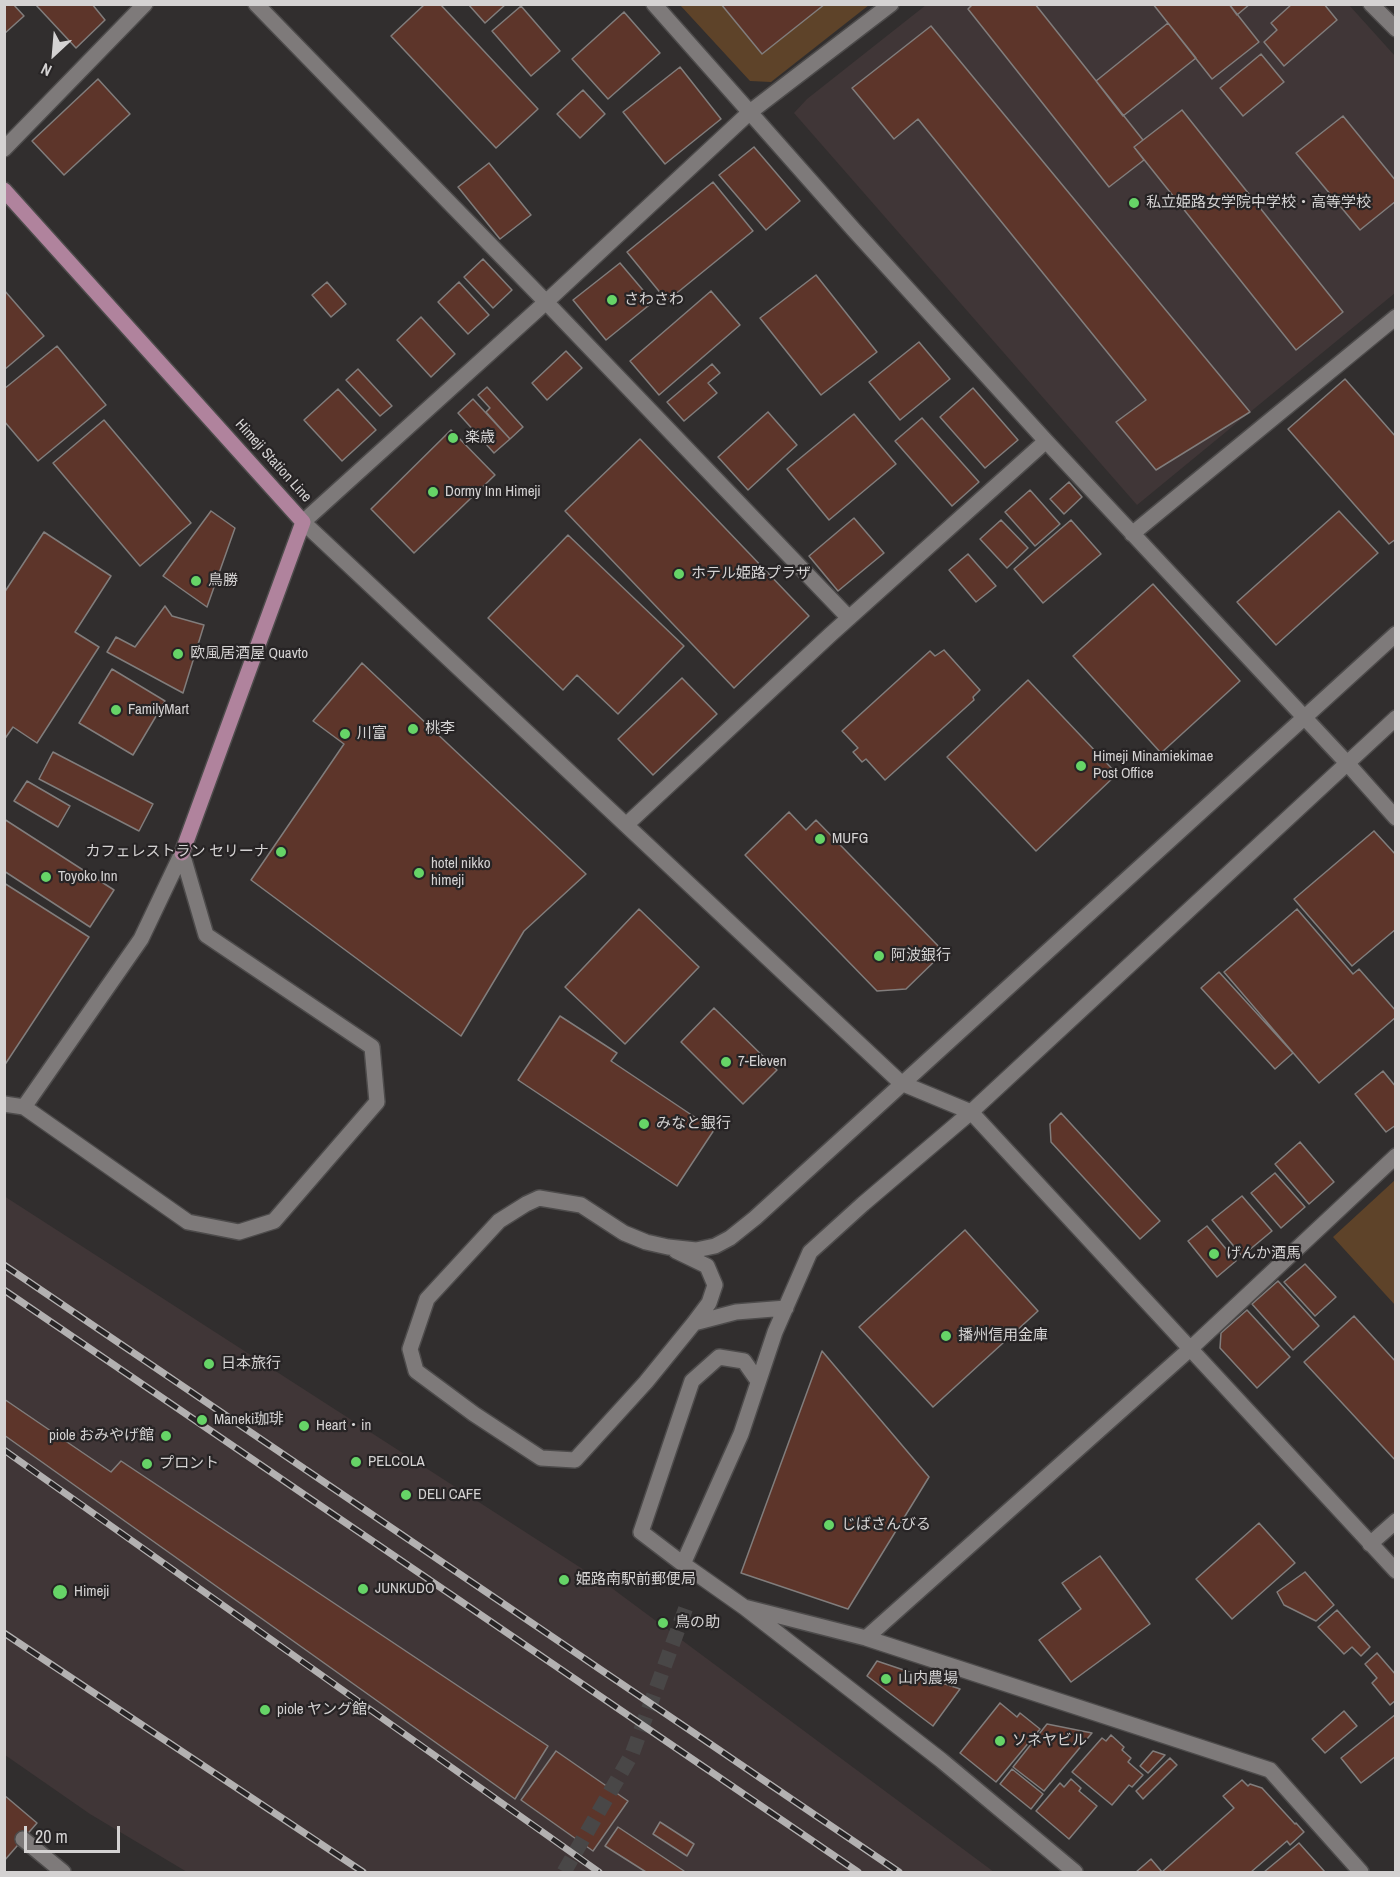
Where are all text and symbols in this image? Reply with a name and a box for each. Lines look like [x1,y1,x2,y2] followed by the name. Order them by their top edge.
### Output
[24,24,84,84] north arrow
[37,58,55,82] text: N
[1146,194,1371,212] place label: 私立姫路女学院中学校・高等学校
[1127,196,1141,210] marker: 私立姫路女学院中学校・高等学校
[624,291,684,309] place label: さわさわ
[605,293,619,307] marker: さわさわ
[231,416,315,506] street label: Himeji Station Line
[465,429,495,447] place label: 楽歳
[446,431,460,445] marker: 楽歳
[445,483,541,501] place label: Dormy Inn Himeji
[426,485,440,499] marker: Dormy Inn Himeji
[691,565,811,583] place label: ホテル姫路プラザ
[672,567,686,581] marker: ホテル姫路プラザ
[208,572,238,590] place label: 鳥勝
[189,574,203,588] marker: 鳥勝
[190,645,308,663] place label: 欧風居酒屋 Quavto
[171,647,185,661] marker: 欧風居酒屋 Quavto
[128,701,189,719] place label: FamilyMart
[109,703,123,717] marker: FamilyMart
[425,720,455,738] place label: 桃李
[406,722,420,736] marker: 桃李
[357,725,387,743] place label: 川富
[338,727,352,741] marker: 川富
[1093,748,1213,783] place label: Himeji Minamiekimae Post Office
[1074,759,1088,773] marker: Himeji Minamiekimae Post Office
[832,830,868,848] place label: MUFG
[813,832,827,846] marker: MUFG
[86,843,269,861] place label: カフェレストラン セリーナ
[274,845,288,859] marker: カフェレストラン セリーナ
[431,855,490,890] place label: hotel nikko himeji
[412,866,426,880] marker: hotel nikko himeji
[58,868,117,886] place label: Toyoko Inn
[39,870,53,884] marker: Toyoko Inn
[891,947,951,965] place label: 阿波銀行
[872,949,886,963] marker: 阿波銀行
[738,1053,787,1071] place label: 7-Eleven
[719,1055,733,1069] marker: 7-Eleven
[656,1115,731,1133] place label: みなと銀行
[637,1117,651,1131] marker: みなと銀行
[1226,1245,1301,1263] place label: げんか酒馬
[1207,1247,1221,1261] marker: げんか酒馬
[958,1327,1048,1345] place label: 播州信用金庫
[939,1329,953,1343] marker: 播州信用金庫
[221,1355,281,1373] place label: 日本旅行
[202,1357,216,1371] marker: 日本旅行
[214,1411,284,1429] place label: Maneki珈琲
[195,1413,209,1427] marker: Maneki珈琲
[316,1417,371,1435] place label: Heart・in
[297,1419,311,1433] marker: Heart・in
[49,1427,154,1445] place label: piole おみやげ館
[159,1429,173,1443] marker: piole おみやげ館
[368,1453,425,1471] place label: PELCOLA
[159,1455,219,1473] place label: プロント
[349,1455,363,1469] marker: PELCOLA
[140,1457,154,1471] marker: プロント
[418,1486,482,1504] place label: DELI CAFE
[399,1488,413,1502] marker: DELI CAFE
[841,1516,931,1534] place label: じばさんびる
[822,1518,836,1532] marker: じばさんびる
[576,1571,696,1589] place label: 姫路南駅前郵便局
[557,1573,571,1587] marker: 姫路南駅前郵便局
[375,1580,434,1598] place label: JUNKUDO
[356,1582,370,1596] marker: JUNKUDO
[51,1583,69,1601] marker: Himeji
[74,1583,110,1601] place label: Himeji
[675,1614,720,1632] place label: 鳥の助
[656,1616,670,1630] marker: 鳥の助
[898,1670,958,1688] place label: 山内農場
[879,1672,893,1686] marker: 山内農場
[277,1701,367,1719] place label: piole ヤング館
[258,1703,272,1717] marker: piole ヤング館
[1012,1732,1087,1750] place label: ソネヤビル
[993,1734,1007,1748] marker: ソネヤビル
[27,1814,123,1852] scale bar
[35,1824,68,1849] text: 20 m

